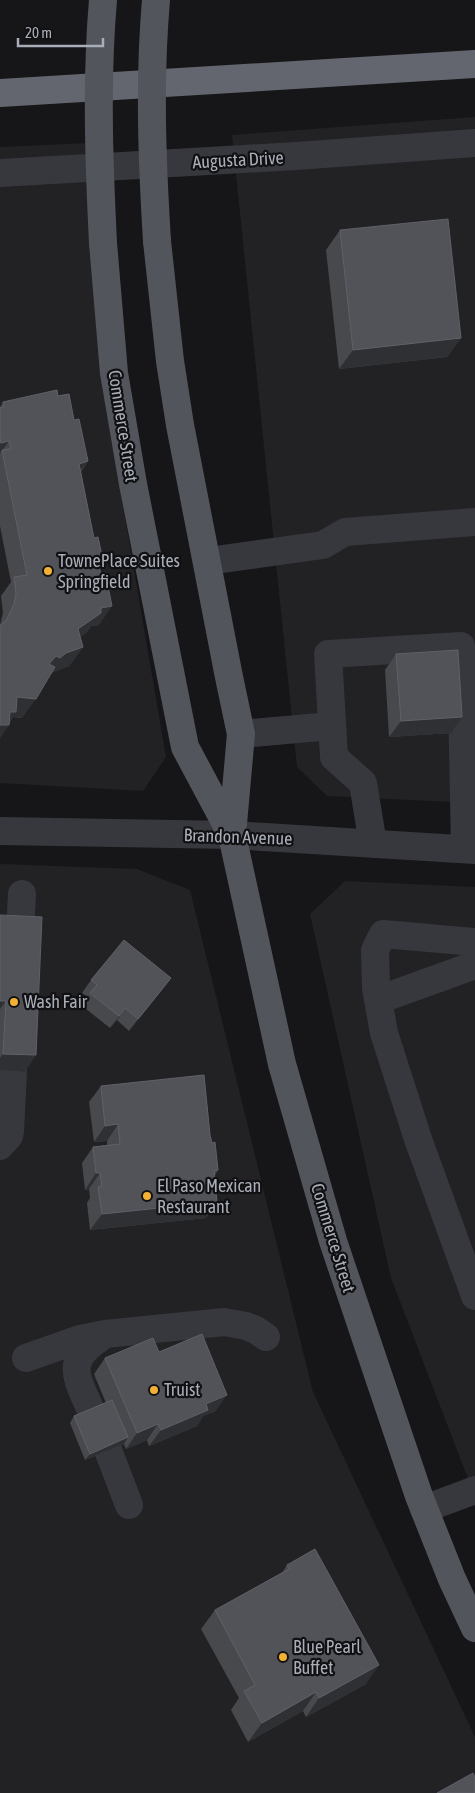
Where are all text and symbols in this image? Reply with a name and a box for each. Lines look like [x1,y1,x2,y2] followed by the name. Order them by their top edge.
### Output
[18,15,102,47] scale bar
[25,24,52,41] text: 20 m
[192,147,284,172] street label: Augusta Drive
[104,369,143,483] street label: Commerce Street
[58,550,180,592] place label: TownePlace Suites Springfield
[42,565,54,577] marker: TownePlace Suites Springfield
[183,824,293,849] street label: Brandon Avenue
[24,991,88,1012] place label: Wash Fair
[8,996,20,1008] marker: Wash Fair
[157,1175,261,1217] place label: El Paso Mexican Restaurant
[307,1181,360,1295] street label: Commerce Street
[141,1190,153,1202] marker: El Paso Mexican Restaurant
[164,1379,201,1400] place label: Truist
[148,1384,160,1396] marker: Truist
[293,1636,361,1678] place label: Blue Pearl Buffet
[277,1651,289,1663] marker: Blue Pearl Buffet

